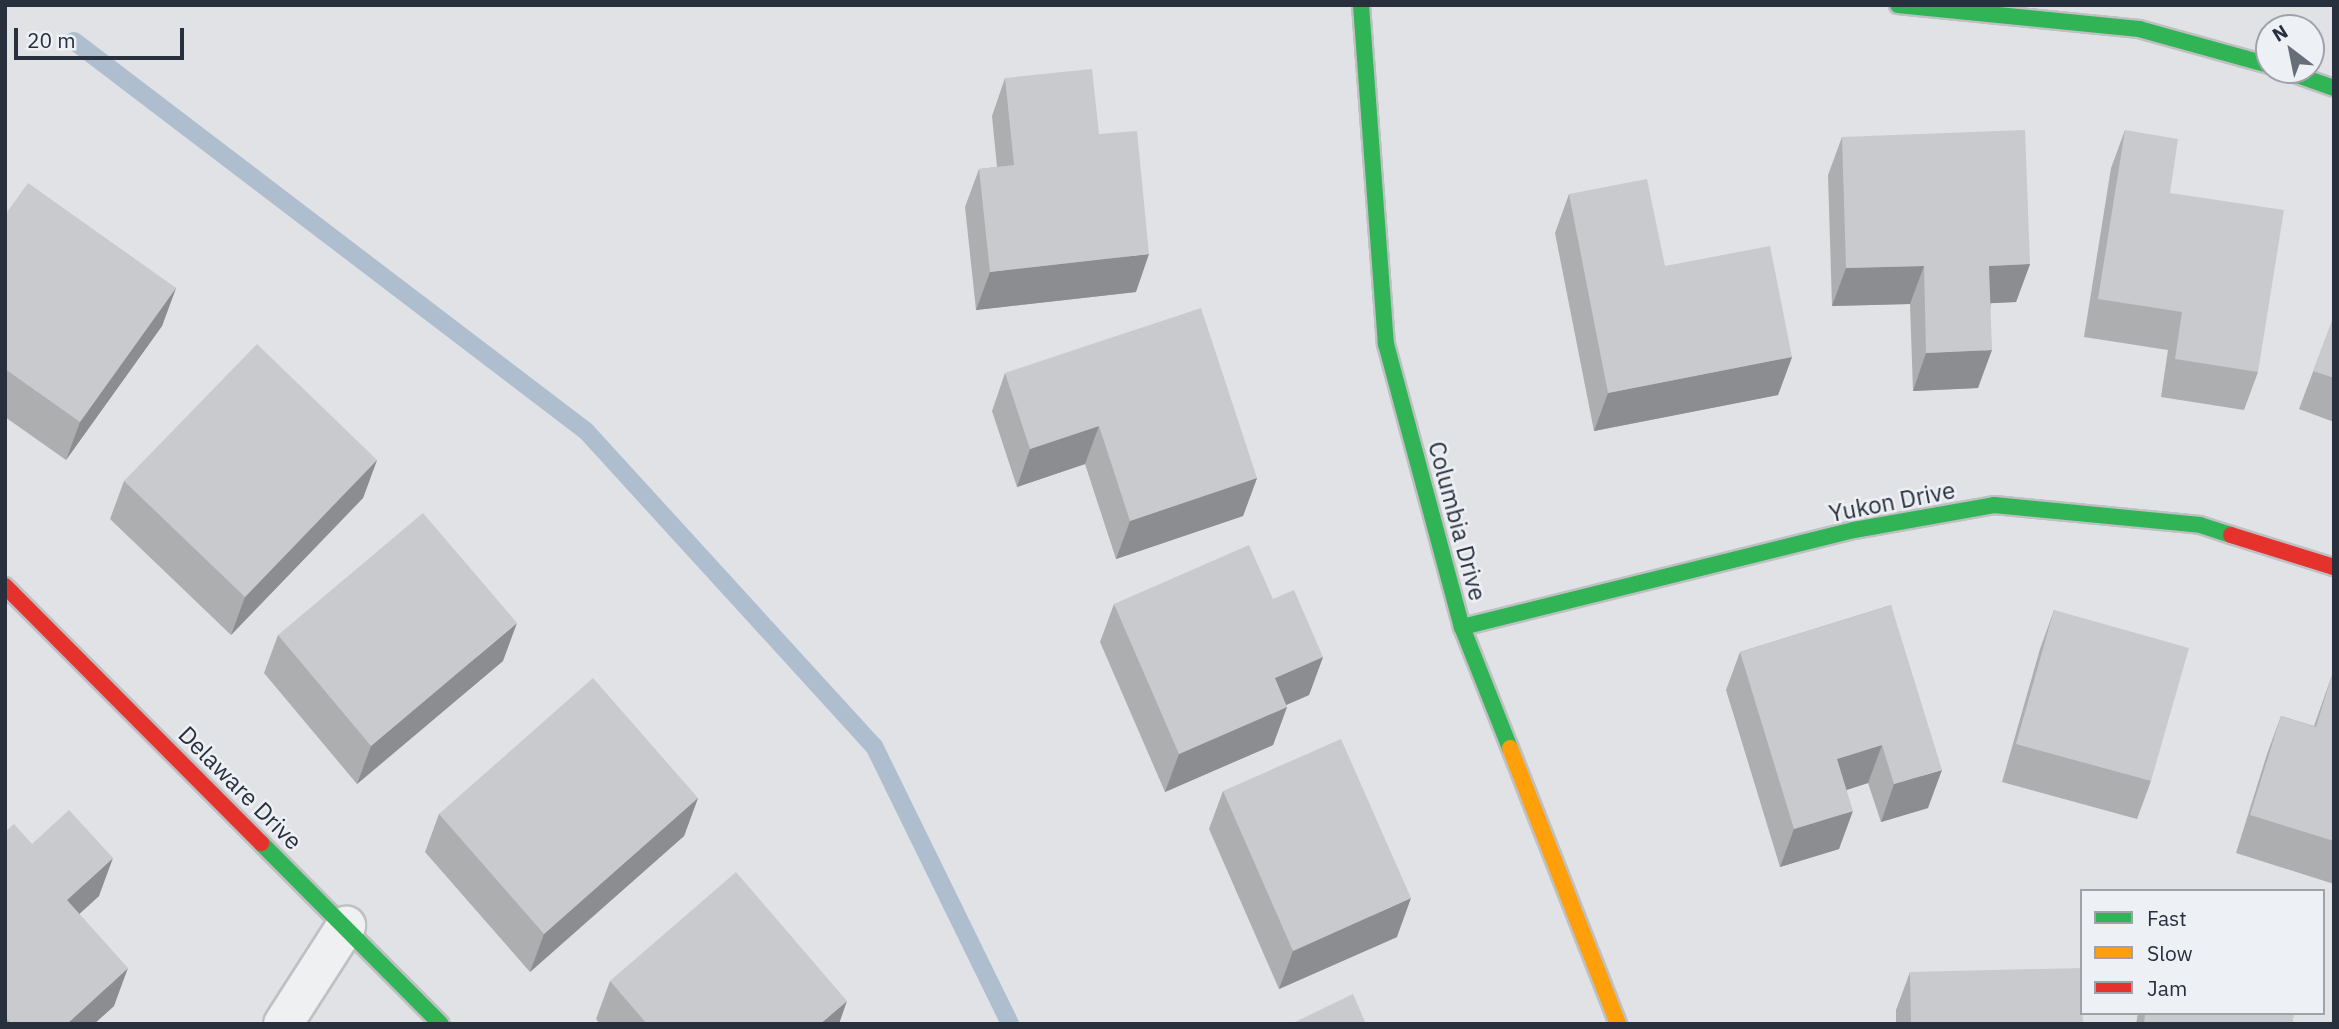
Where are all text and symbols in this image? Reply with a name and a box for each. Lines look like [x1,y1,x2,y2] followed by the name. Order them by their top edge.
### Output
[18,14,187,58] scale bar
[2255,14,2325,84] north arrow
[2268,19,2292,47] text: N
[27,26,76,54] text: 20 m
[1422,438,1492,604] street label: Columbia Drive
[1827,476,1957,528] street label: Yukon Drive
[172,720,308,856] street label: Delaware Drive
[2080,889,2325,1015] legend
[2147,904,2187,932] text: Fast
[2147,939,2193,967] text: Slow
[2147,974,2187,1002] text: Jam

